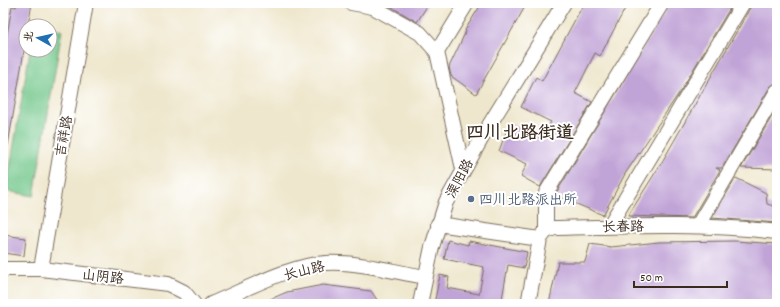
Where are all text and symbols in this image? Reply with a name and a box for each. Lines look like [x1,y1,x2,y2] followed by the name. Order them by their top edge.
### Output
[18,18,58,58] north arrow
[21,30,39,43] text: 北
[51,114,78,159] street label: 吉祥路
[466,122,574,147] district label: 四川北路街道
[442,156,479,202] street label: 溧阳路
[479,191,577,211] place label: 四川北路派出所
[466,194,476,204] marker: 四川北路派出所
[602,218,644,238] street label: 长春路
[282,257,327,287] street label: 长山路
[634,263,727,289] scale bar
[81,266,125,290] street label: 山阴路
[640,270,663,287] text: 50 m

